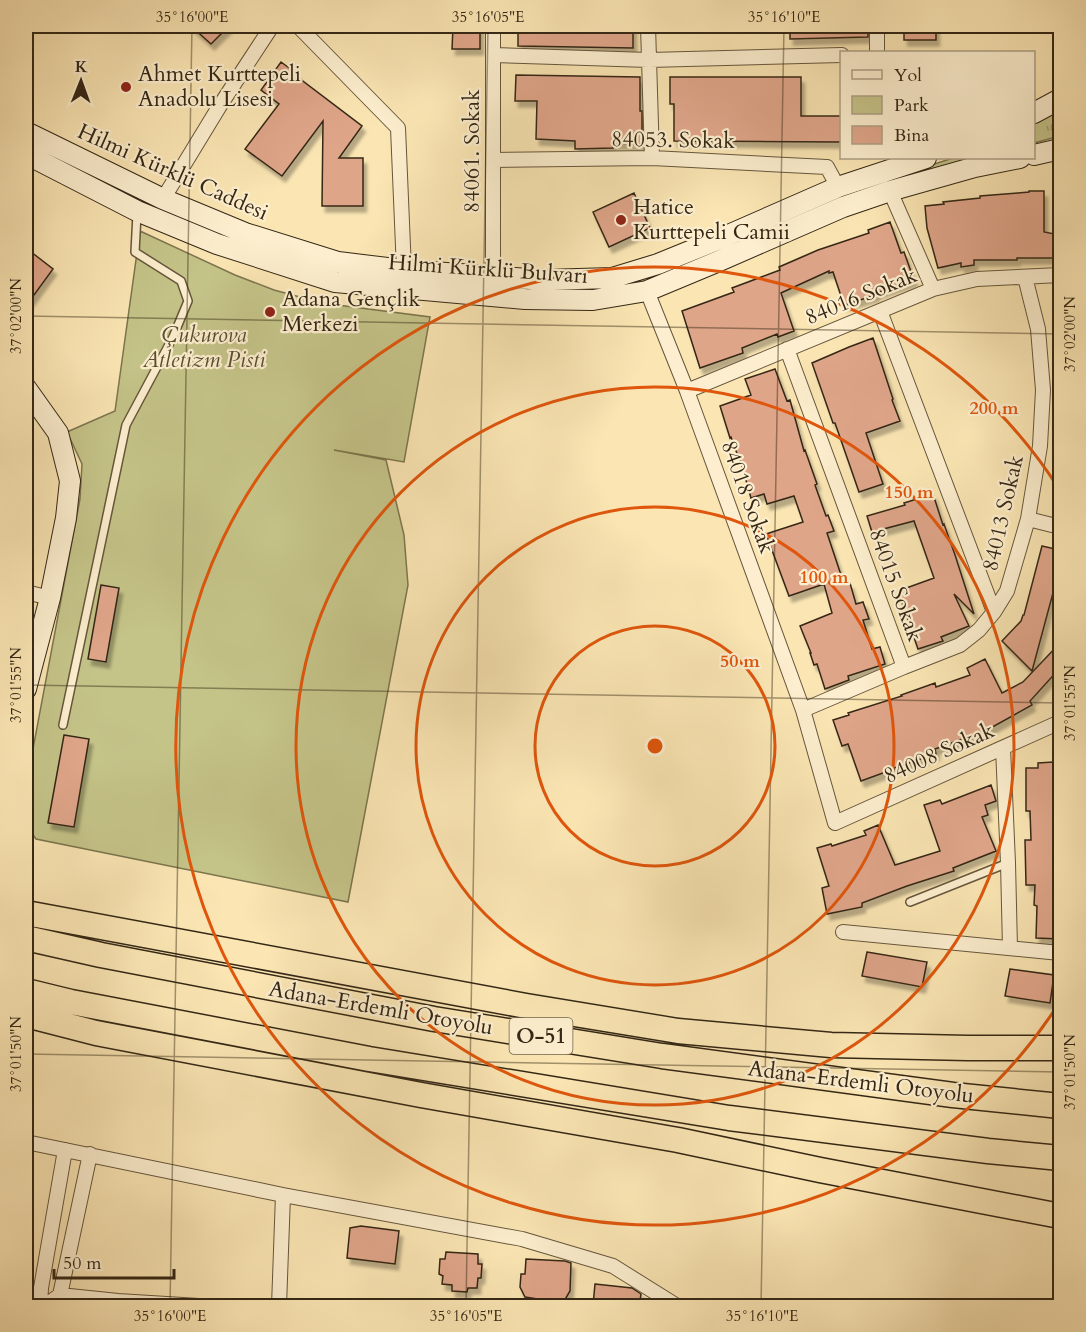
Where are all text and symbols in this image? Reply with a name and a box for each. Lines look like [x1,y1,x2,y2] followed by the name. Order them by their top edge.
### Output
[156,7,228,27] text: 35°16'00"E
[452,7,524,27] text: 35°16'05"E
[748,7,820,27] text: 35°16'10"E
[51,51,111,111] north arrow
[840,51,1035,159] legend
[75,56,88,78] text: K
[138,59,301,114] place label: Ahmet Kurttepeli Anadolu Lisesi
[894,63,922,88] text: Yol
[119,80,133,94] marker: Ahmet Kurttepeli Anadolu Lisesi
[457,89,487,213] street label: 84061. Sokak
[894,93,929,118] text: Park
[73,116,273,228] street label: Hilmi Kürklü Caddesi
[894,123,930,148] text: Bina
[611,124,735,156] street label: 84053. Sokak
[633,192,790,247] place label: Hatice Kurttepeli Camii
[614,213,628,227] marker: Hatice Kurttepeli Camii
[387,247,589,291] street label: Hilmi Kürklü Bulvarı
[801,260,922,332] street label: 84016 Sokak
[6,278,26,354] text: 37°02'00"N
[282,284,421,339] place label: Adana Gençlik Merkezi
[1060,296,1080,372] text: 37°02'00"N
[263,305,277,319] marker: Adana Gençlik Merkezi
[142,320,266,375] park label: Çukurova Atletizm Pisti
[969,396,1019,421] text: 200 m
[714,436,782,558] street label: 84018 Sokak
[975,452,1031,574] street label: 84013 Sokak
[884,480,934,505] text: 150 m
[862,524,930,646] street label: 84015 Sokak
[799,565,849,590] text: 100 m
[6,647,26,723] text: 37°01'55"N
[720,649,760,674] text: 50 m
[1060,665,1080,741] text: 37°01'55"N
[879,715,999,791] street label: 84008 Sokak
[645,736,665,756] centre of rings
[266,973,496,1043] street label: Adana-Erdemli Otoyolu
[6,1016,26,1092] text: 37°01'50"N
[510,1018,572,1054] road number: O-51
[1060,1034,1080,1110] text: 37°01'50"N
[746,1053,976,1111] street label: Adana-Erdemli Otoyolu
[54,1242,174,1280] scale bar
[63,1251,102,1276] text: 50 m
[134,1306,206,1326] text: 35°16'00"E
[430,1306,502,1326] text: 35°16'05"E
[726,1306,798,1326] text: 35°16'10"E

